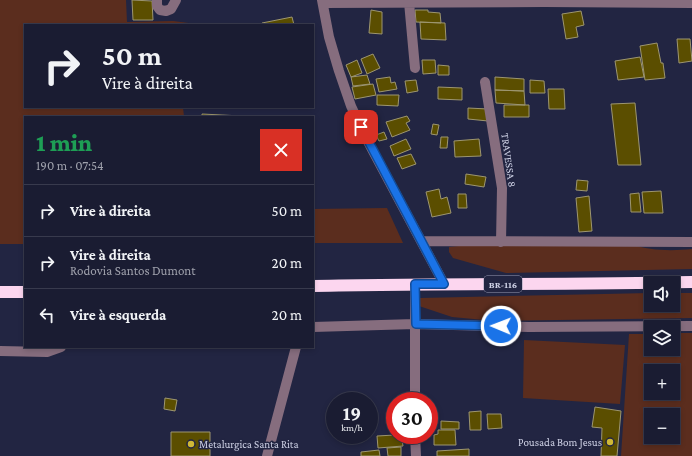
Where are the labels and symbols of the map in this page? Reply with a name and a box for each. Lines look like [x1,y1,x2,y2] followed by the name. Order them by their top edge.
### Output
[344,110,378,144] pin
[499,132,519,188] street label: TRAVESSA 8
[484,276,522,292] road number: BR-116
[480,305,522,347] position arrow
[386,392,438,444] speed limit sign: 30
[518,436,602,449] place label: Pousada Bom Jesus
[605,437,615,447] marker: Pousada Bom Jesus
[199,438,299,451] place label: Metalurgica Santa Rita
[186,439,196,449] marker: Metalurgica Santa Rita

